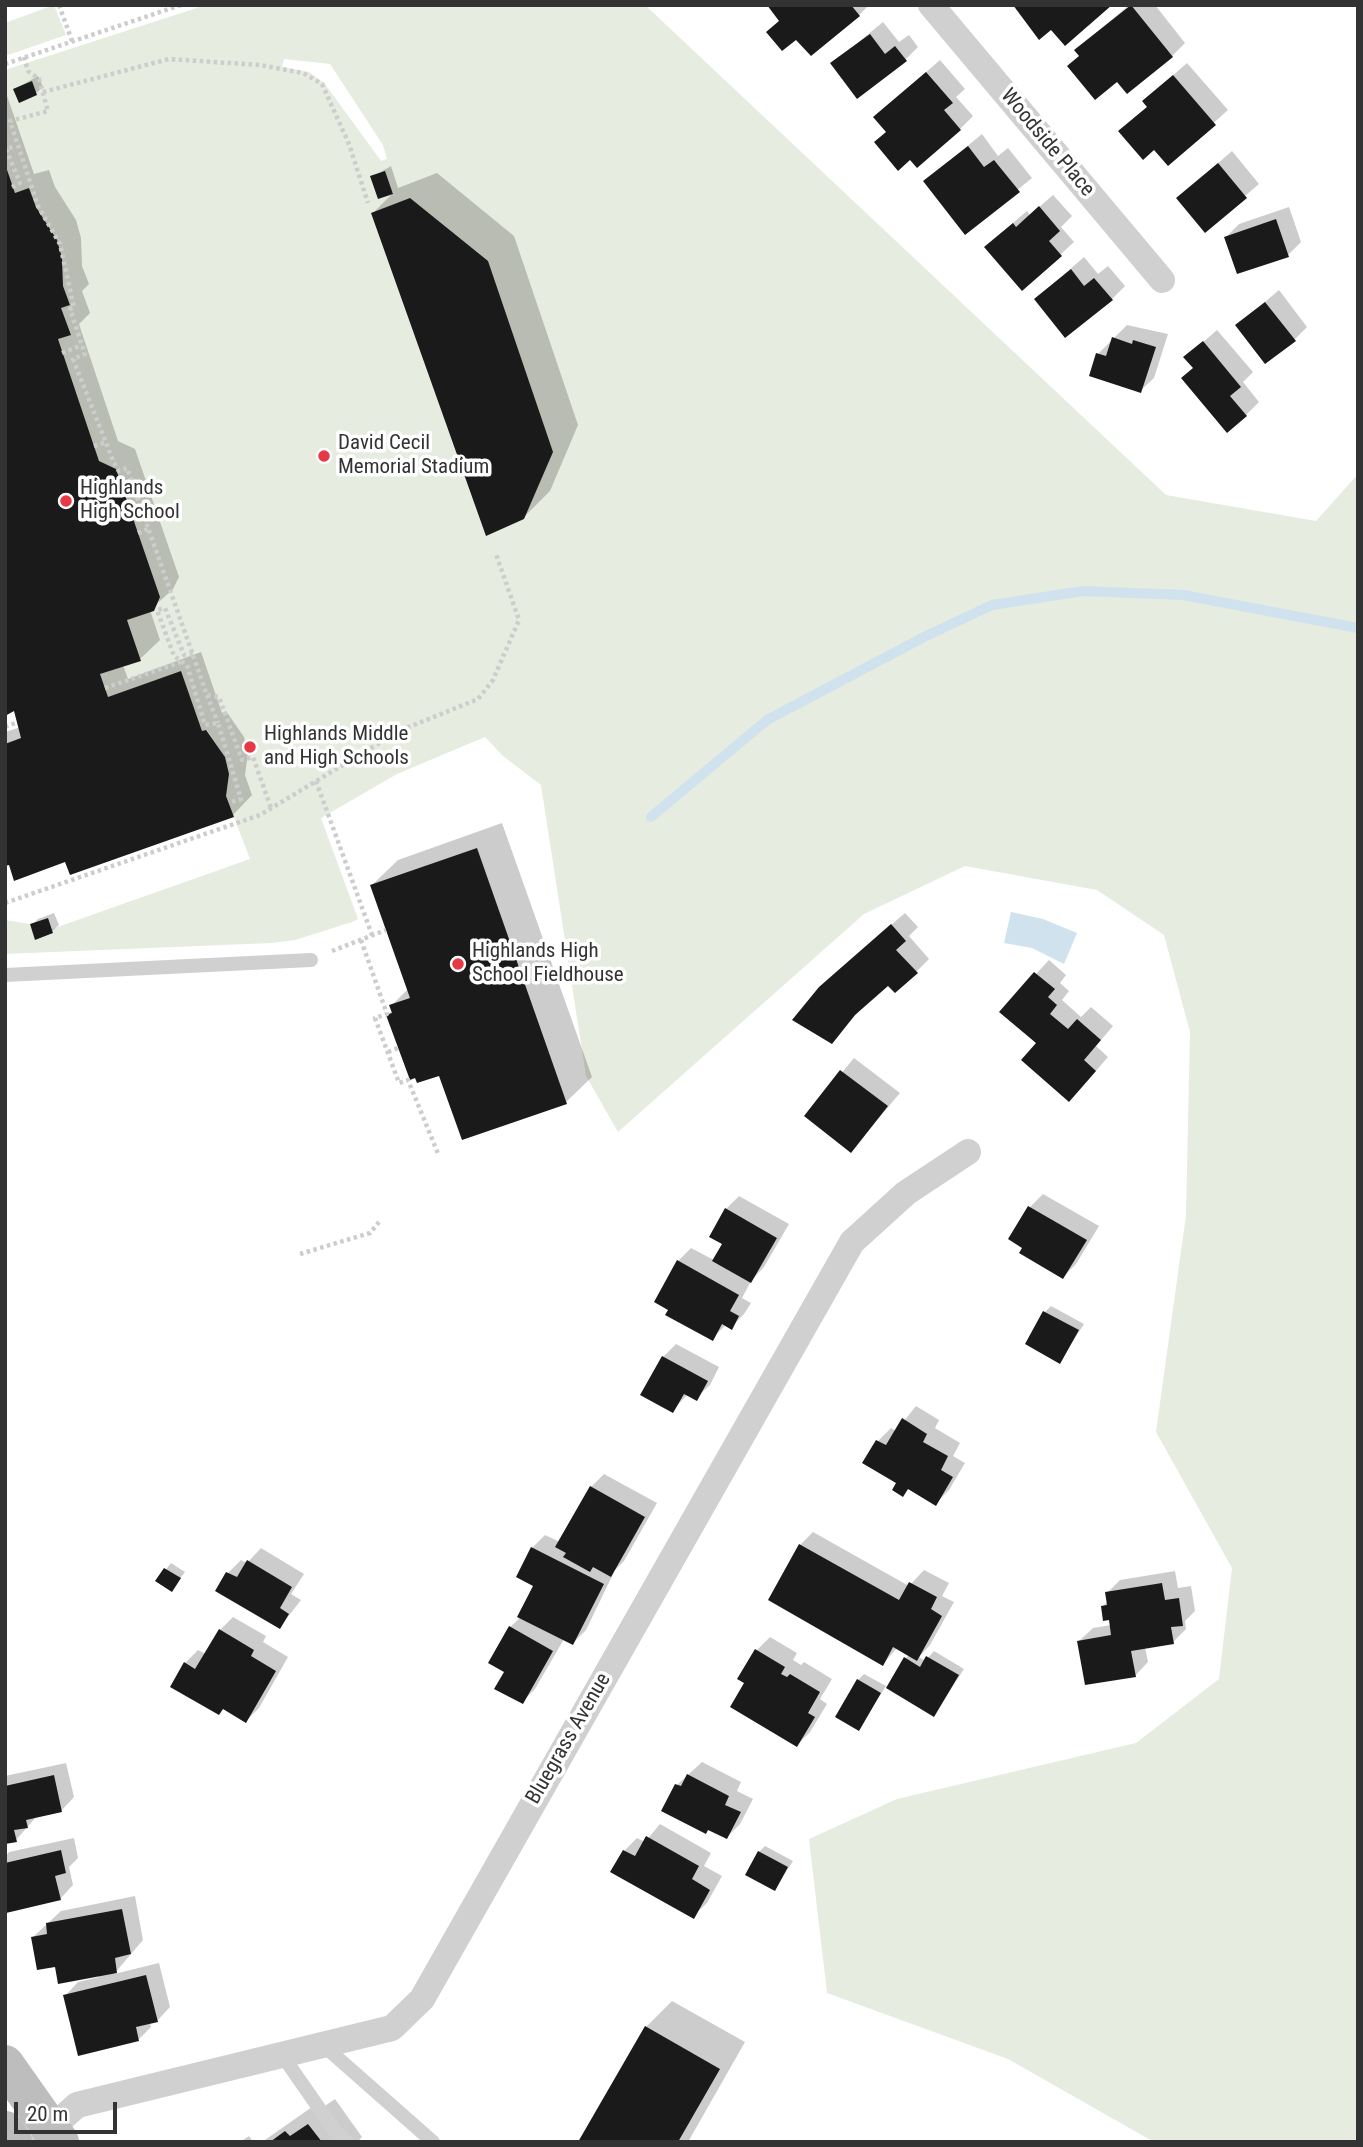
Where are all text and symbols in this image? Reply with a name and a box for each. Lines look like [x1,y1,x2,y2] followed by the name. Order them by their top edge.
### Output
[995,84,1099,202] street label: Woodside Place
[338,431,489,481] place label: David Cecil Memorial Stadium
[316,448,332,464] marker: David Cecil Memorial Stadium
[80,476,180,526] place label: Highlands High School
[58,493,74,509] marker: Highlands High School
[264,722,409,772] place label: Highlands Middle and High Schools
[242,739,258,755] marker: Highlands Middle and High Schools
[472,939,624,989] place label: Highlands High School Fieldhouse
[450,956,466,972] marker: Highlands High School Fieldhouse
[521,1669,617,1809] street label: Bluegrass Avenue
[18,2088,121,2132] scale bar
[27,2102,68,2126] text: 20 m

